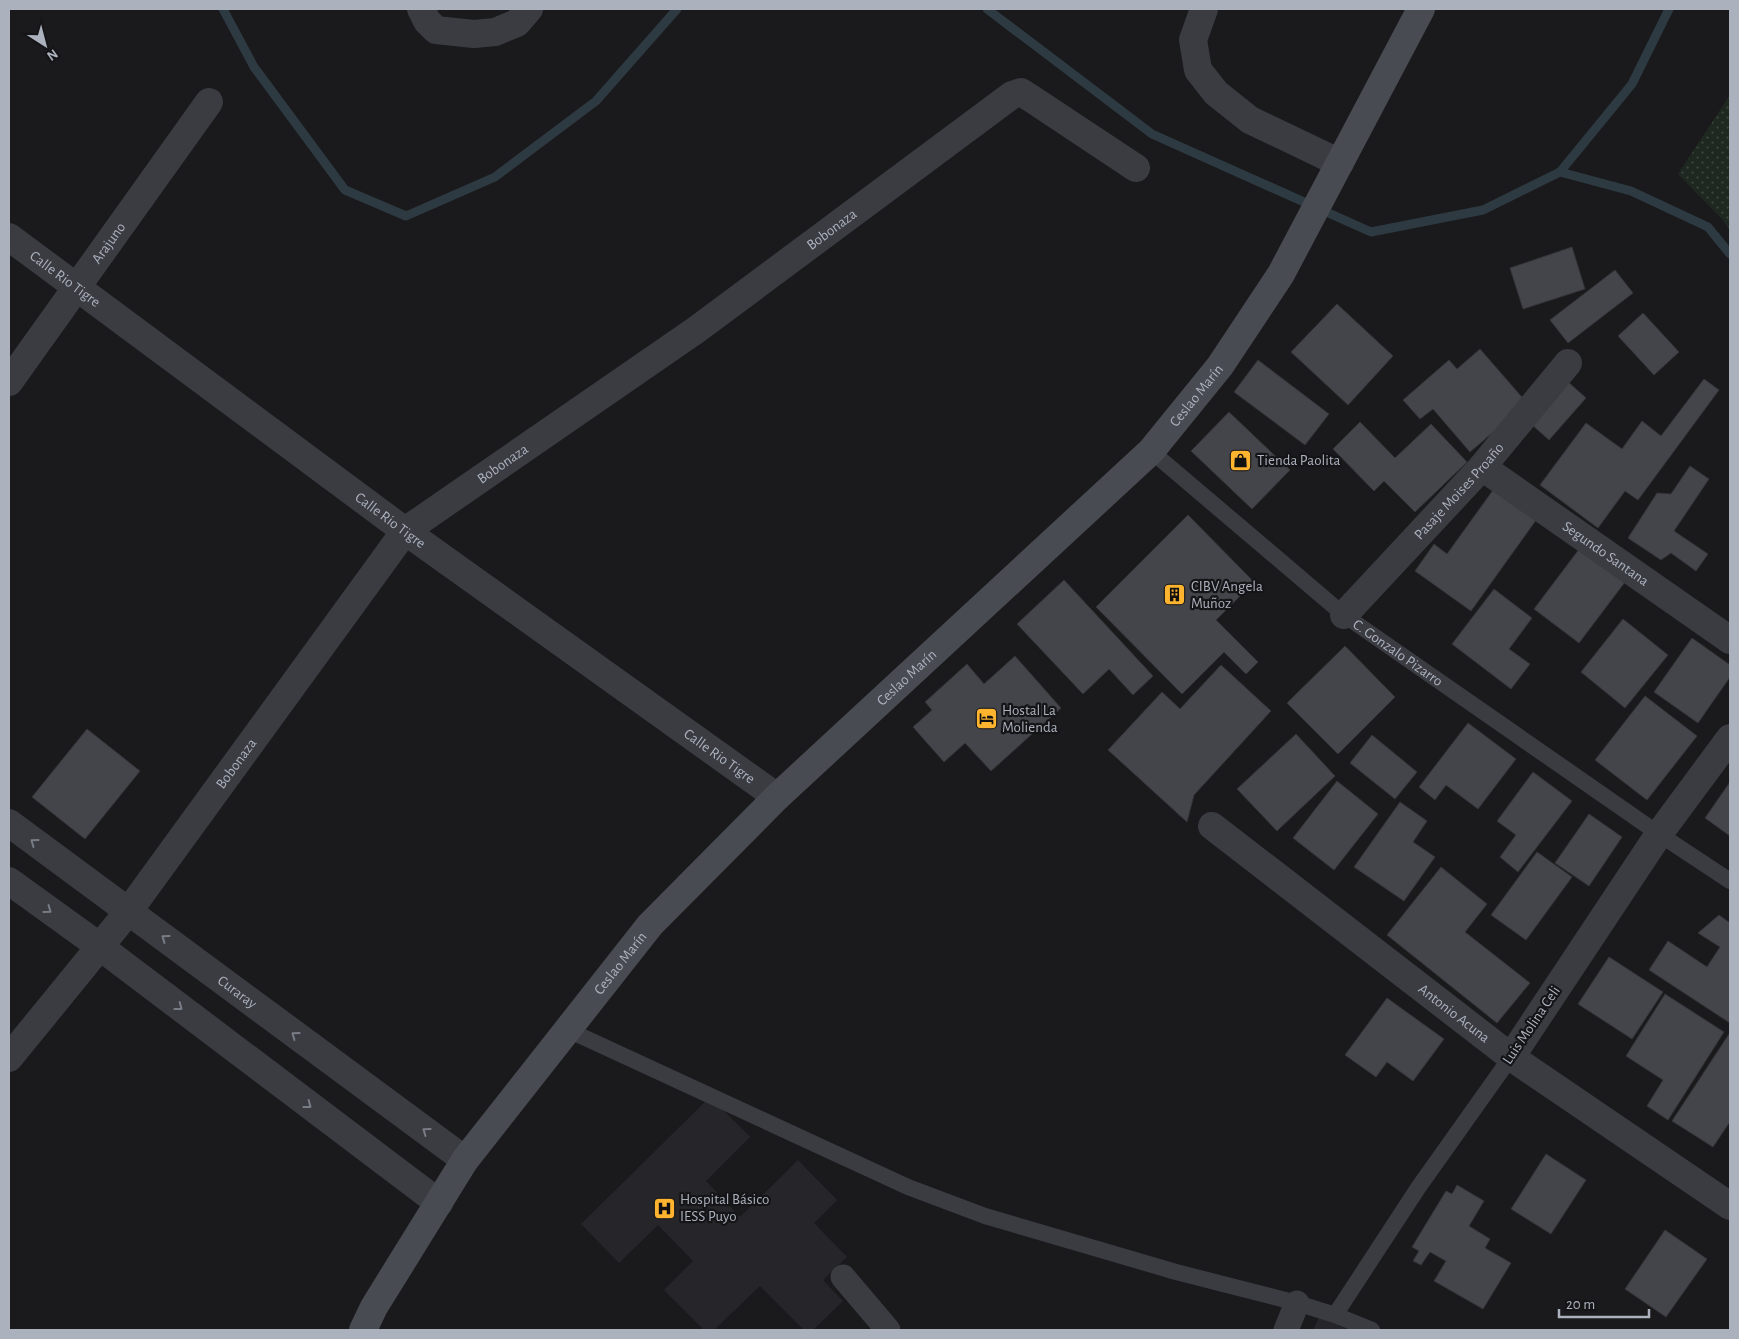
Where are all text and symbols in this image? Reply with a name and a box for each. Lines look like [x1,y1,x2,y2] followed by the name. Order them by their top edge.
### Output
[20,20,70,70] north arrow
[44,46,60,63] text: N
[804,206,860,253] street label: Bobonaza
[89,220,129,267] street label: Arajuno
[27,248,103,310] street label: Calle Rio Tigre
[1167,362,1226,430] street label: Ceslao Marín
[1411,440,1507,543] street label: Pasaje Moises Proaño
[475,441,531,487] street label: Bobonaza
[1229,448,1253,472] shop icon: Tienda Paolita
[1257,453,1341,468] place label: Tienda Paolita
[352,490,428,551] street label: Calle Rio Tigre
[1560,519,1651,589] street label: Segundo Santana
[1191,579,1263,611] place label: CIBV Angela Muñoz
[1163,583,1187,607] building icon: CIBV Angela Muñoz
[1350,617,1445,689] street label: C. Gonzalo Pizarro
[874,647,939,709] street label: Ceslao Marín
[1002,703,1058,735] place label: Hostal La Molienda
[974,707,998,731] hotel icon: Hostal La Molienda
[681,726,758,787] street label: Calle Rio Tigre
[213,736,260,792] street label: Bobonaza
[30,839,40,848] one-way arrow
[42,904,52,913] one-way arrow
[591,929,650,998] street label: Ceslao Marín
[161,935,170,945] one-way arrow
[215,973,260,1012] street label: Curaray
[1415,981,1492,1046] street label: Antonio Acuna
[1500,984,1563,1067] street label: Luis Molina Celi
[173,1001,182,1009] one-way arrow
[291,1032,301,1041] one-way arrow
[302,1099,311,1107] one-way arrow
[422,1128,432,1137] one-way arrow
[680,1192,769,1224] place label: Hospital Básico IESS Puyo
[652,1196,676,1220] hospital icon: Hospital Básico IESS Puyo
[1559,1286,1649,1318] scale bar
[1566,1297,1595,1312] text: 20 m

